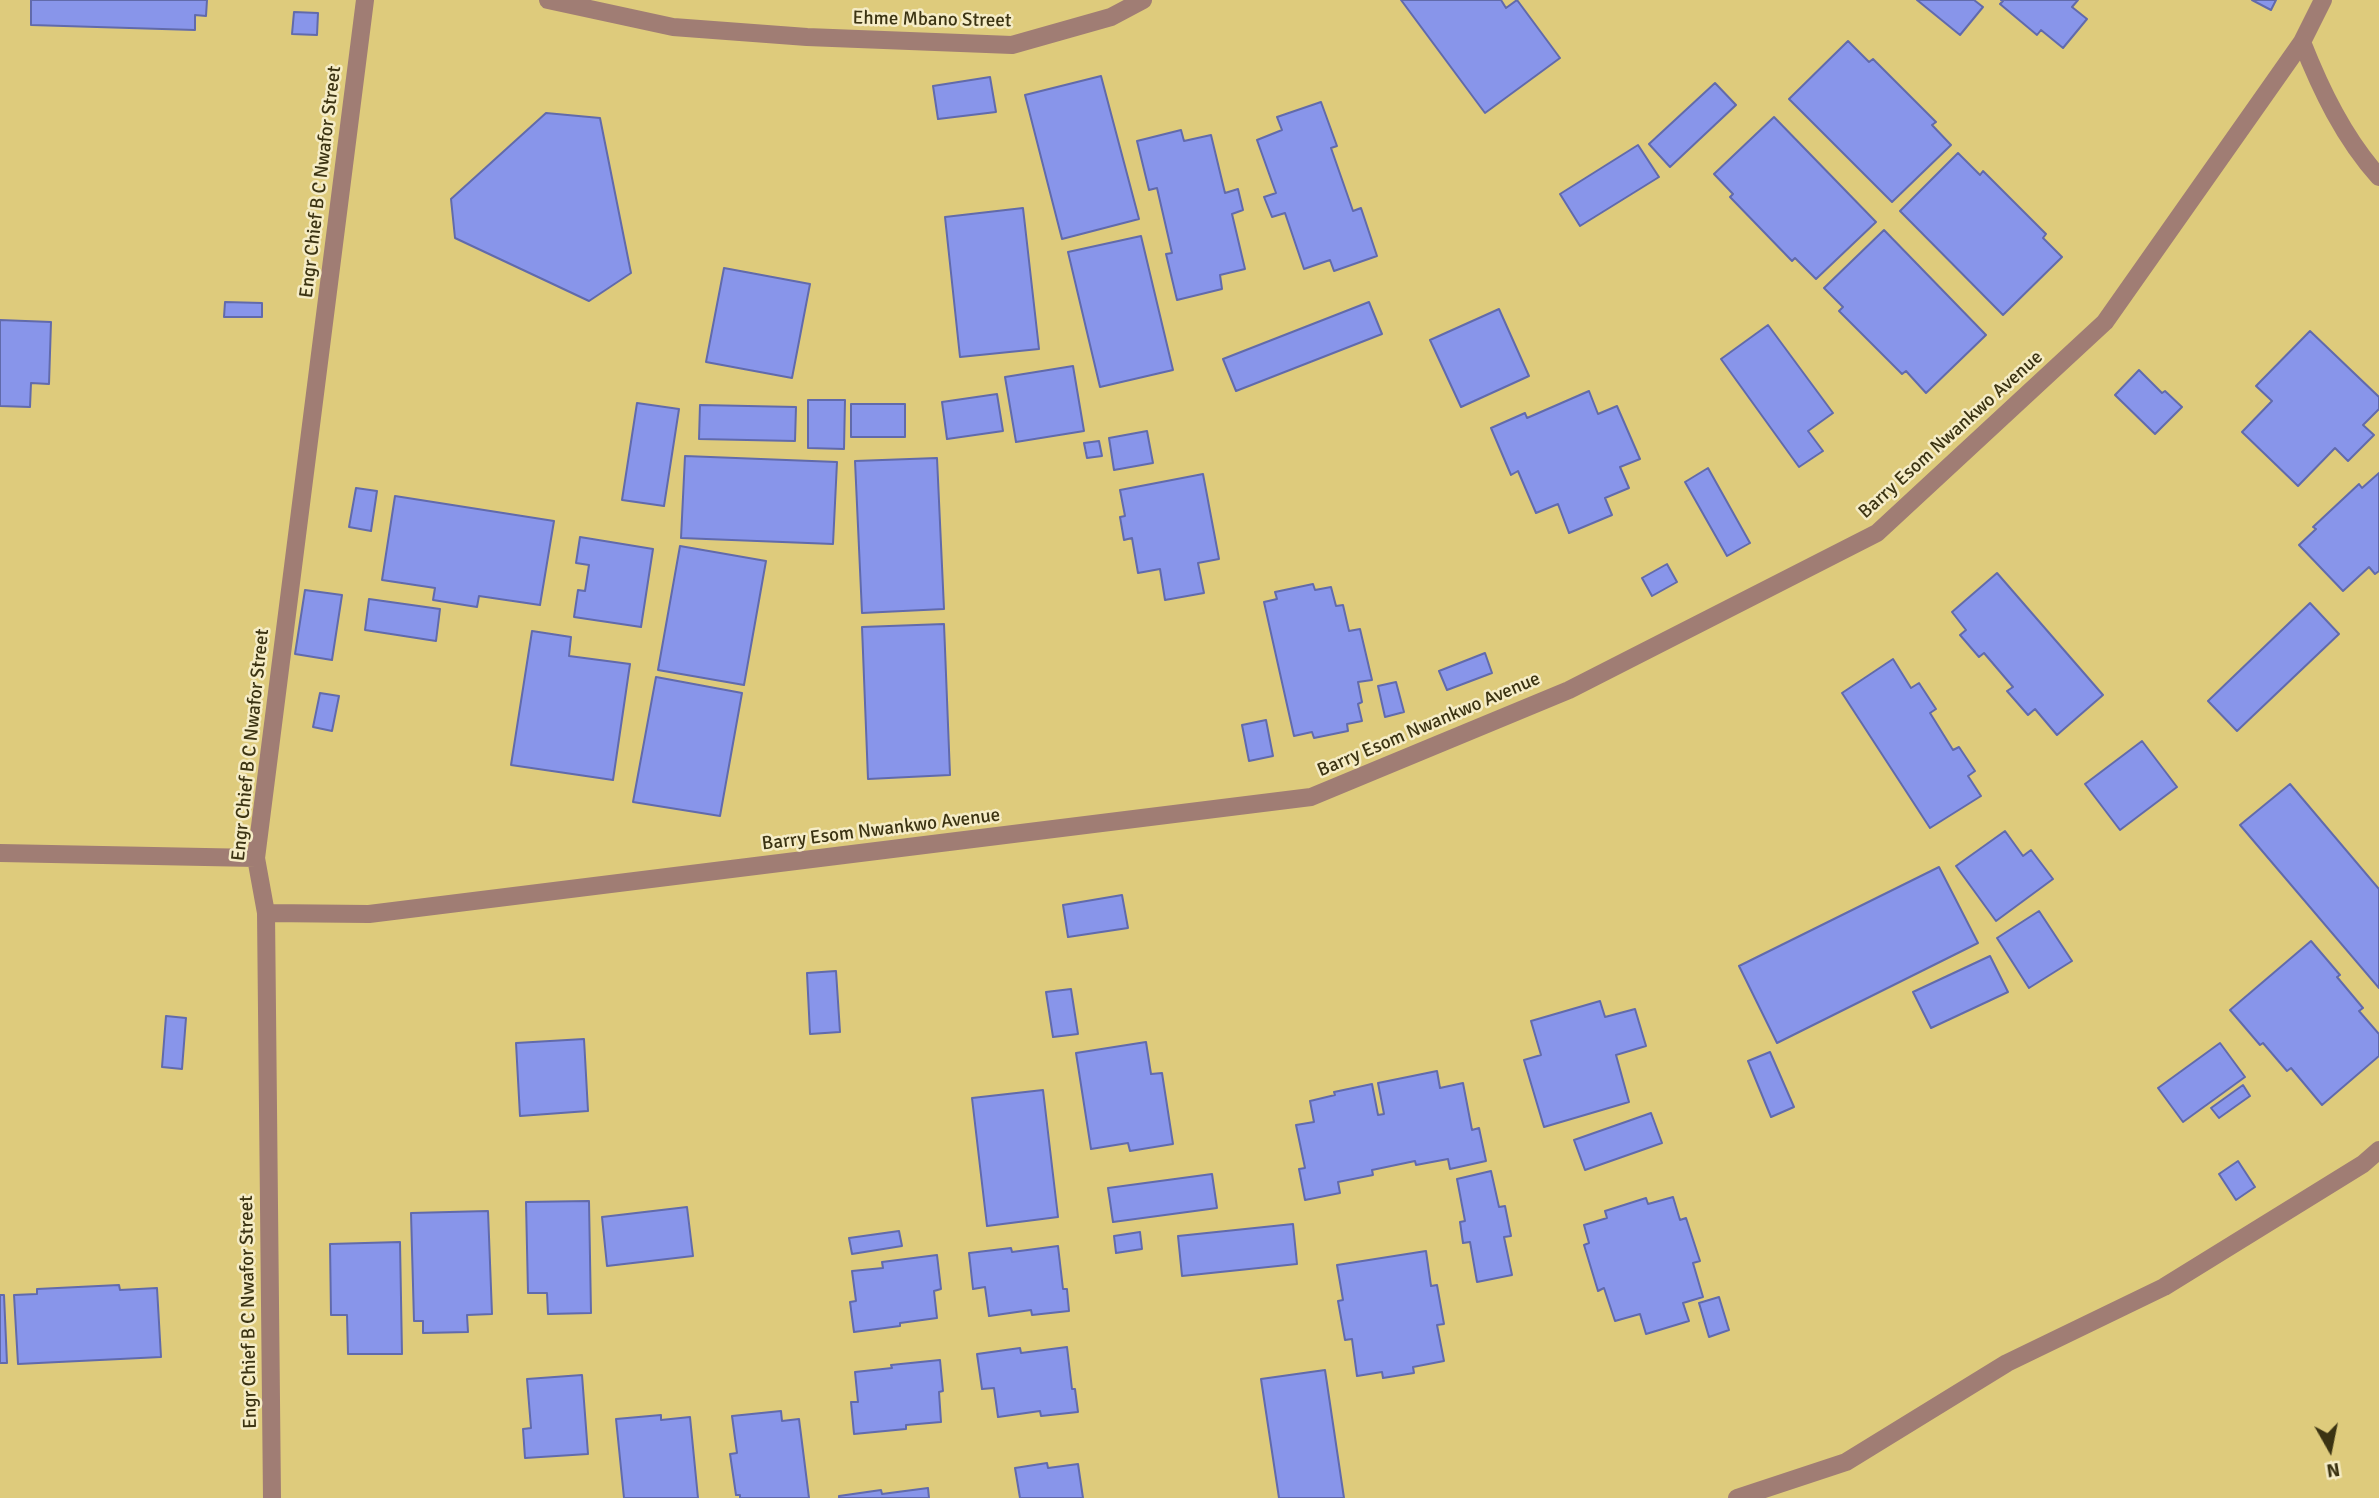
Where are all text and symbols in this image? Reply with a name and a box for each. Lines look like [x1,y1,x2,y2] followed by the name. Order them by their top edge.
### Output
[852,7,1012,33] street label: Ehme Mbano Street
[295,65,347,299] street label: Engr Chief B C Nwafor Street
[1854,346,2048,524] street label: Barry Esom Nwankwo Avenue
[227,628,275,862] street label: Engr Chief B C Nwafor Street
[1314,668,1544,782] street label: Barry Esom Nwankwo Avenue
[761,804,1001,856] street label: Barry Esom Nwankwo Avenue
[236,1195,262,1429] street label: Engr Chief B C Nwafor Street
[2295,1414,2365,1484] north arrow
[2325,1457,2342,1483] text: N

